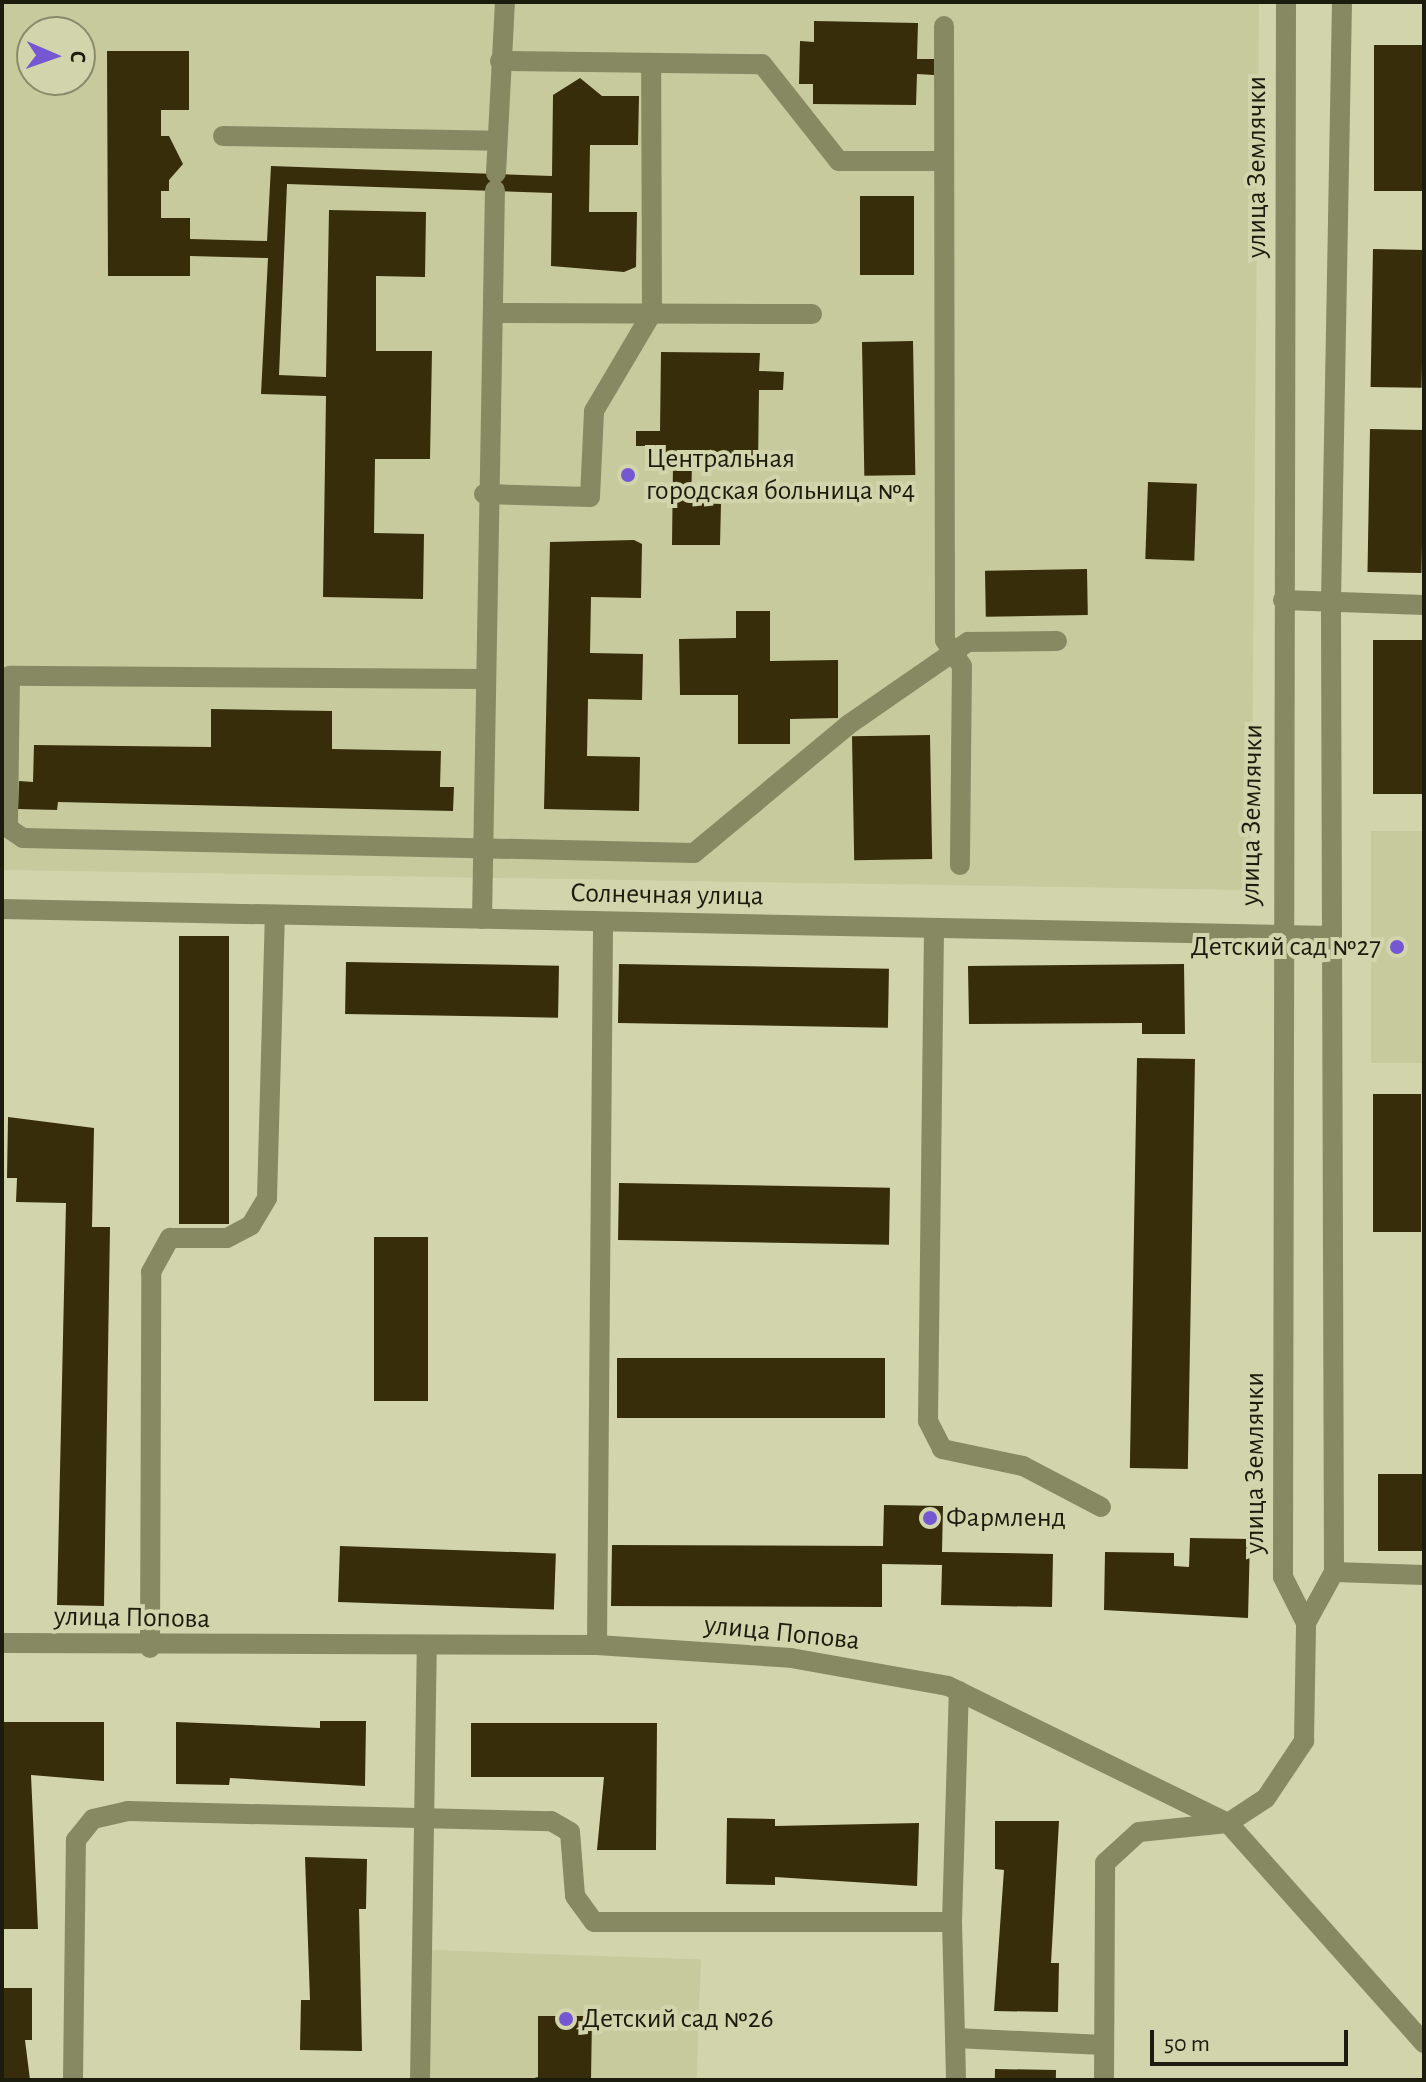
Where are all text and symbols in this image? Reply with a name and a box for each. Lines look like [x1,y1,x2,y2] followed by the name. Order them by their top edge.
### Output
[16,16,96,96] north arrow
[67,50,89,63] text: С
[1240,76,1274,258] street label: улица Землячки
[646,442,915,508] place label: Центральная городская больница №4
[617,464,639,486] marker: Центральная городская больница №4
[1234,724,1270,906] street label: улица Землячки
[570,877,764,913] street label: Солнечная улица
[1191,930,1381,964] place label: Детский сад №27
[1388,938,1406,956] marker: Детский сад №27
[1238,1372,1272,1554] street label: улица Землячки
[946,1501,1066,1535] place label: Фармленд
[921,1509,939,1527] marker: Фармленд
[54,1600,210,1636] street label: улица Попова
[703,1608,861,1658] street label: улица Попова
[582,2002,774,2036] place label: Детский сад №26
[557,2010,575,2028] marker: Детский сад №26
[1154,2014,1352,2064] scale bar
[1164,2032,1210,2056] text: 50 m

